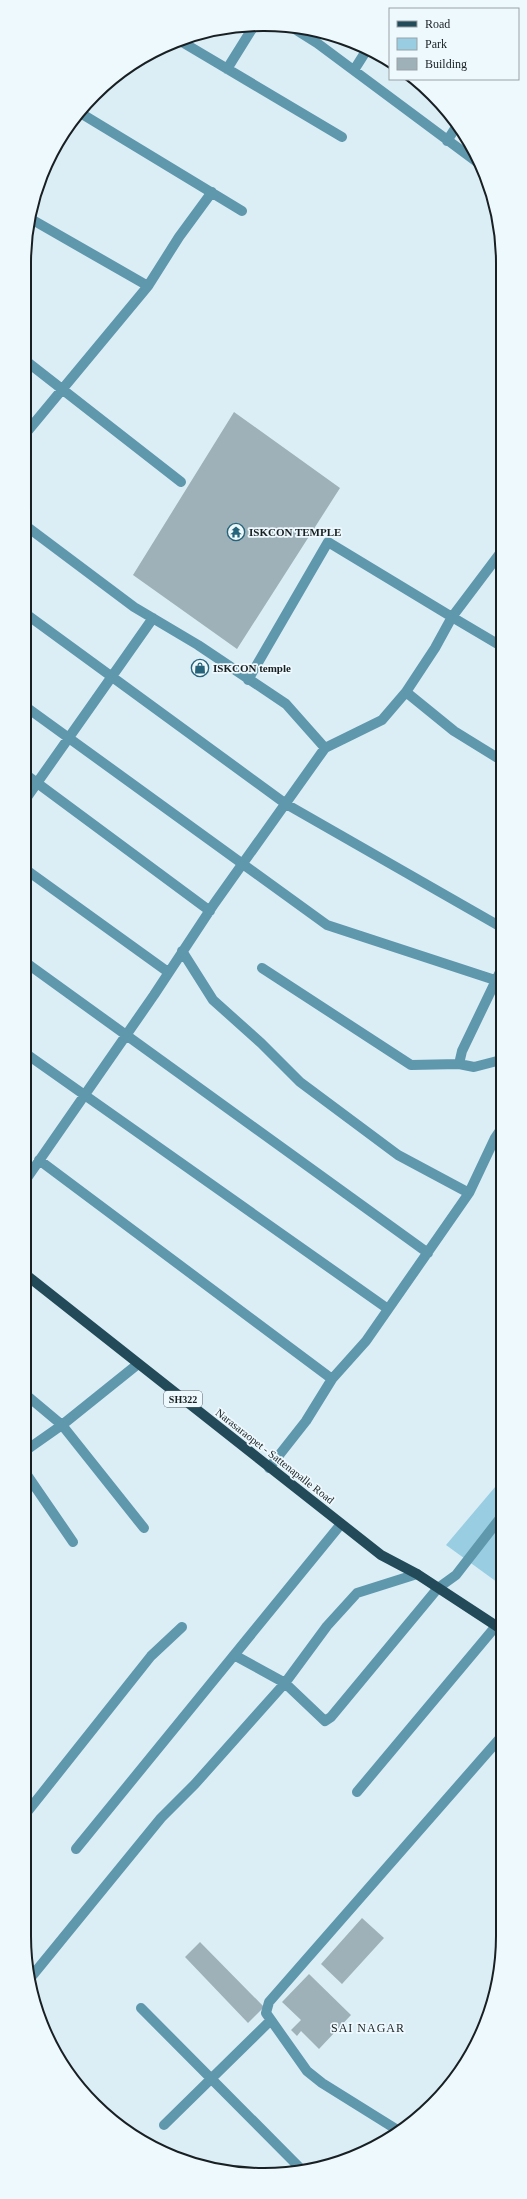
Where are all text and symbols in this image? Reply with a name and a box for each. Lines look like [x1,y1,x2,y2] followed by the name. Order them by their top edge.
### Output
[389,8,519,80] legend
[425,17,450,31] text: Road
[425,37,447,51] text: Park
[425,57,467,71] text: Building
[226,522,246,542] temple icon: ISKCON TEMPLE
[249,526,341,538] place label: ISKCON TEMPLE
[190,658,210,678] shop icon: ISKCON temple
[213,662,291,674] place label: ISKCON temple
[164,1391,202,1407] road number: SH322
[213,1406,337,1506] street label: Narasaraopet - Sattenapalle Road
[331,2021,405,2035] district label: SAI NAGAR

